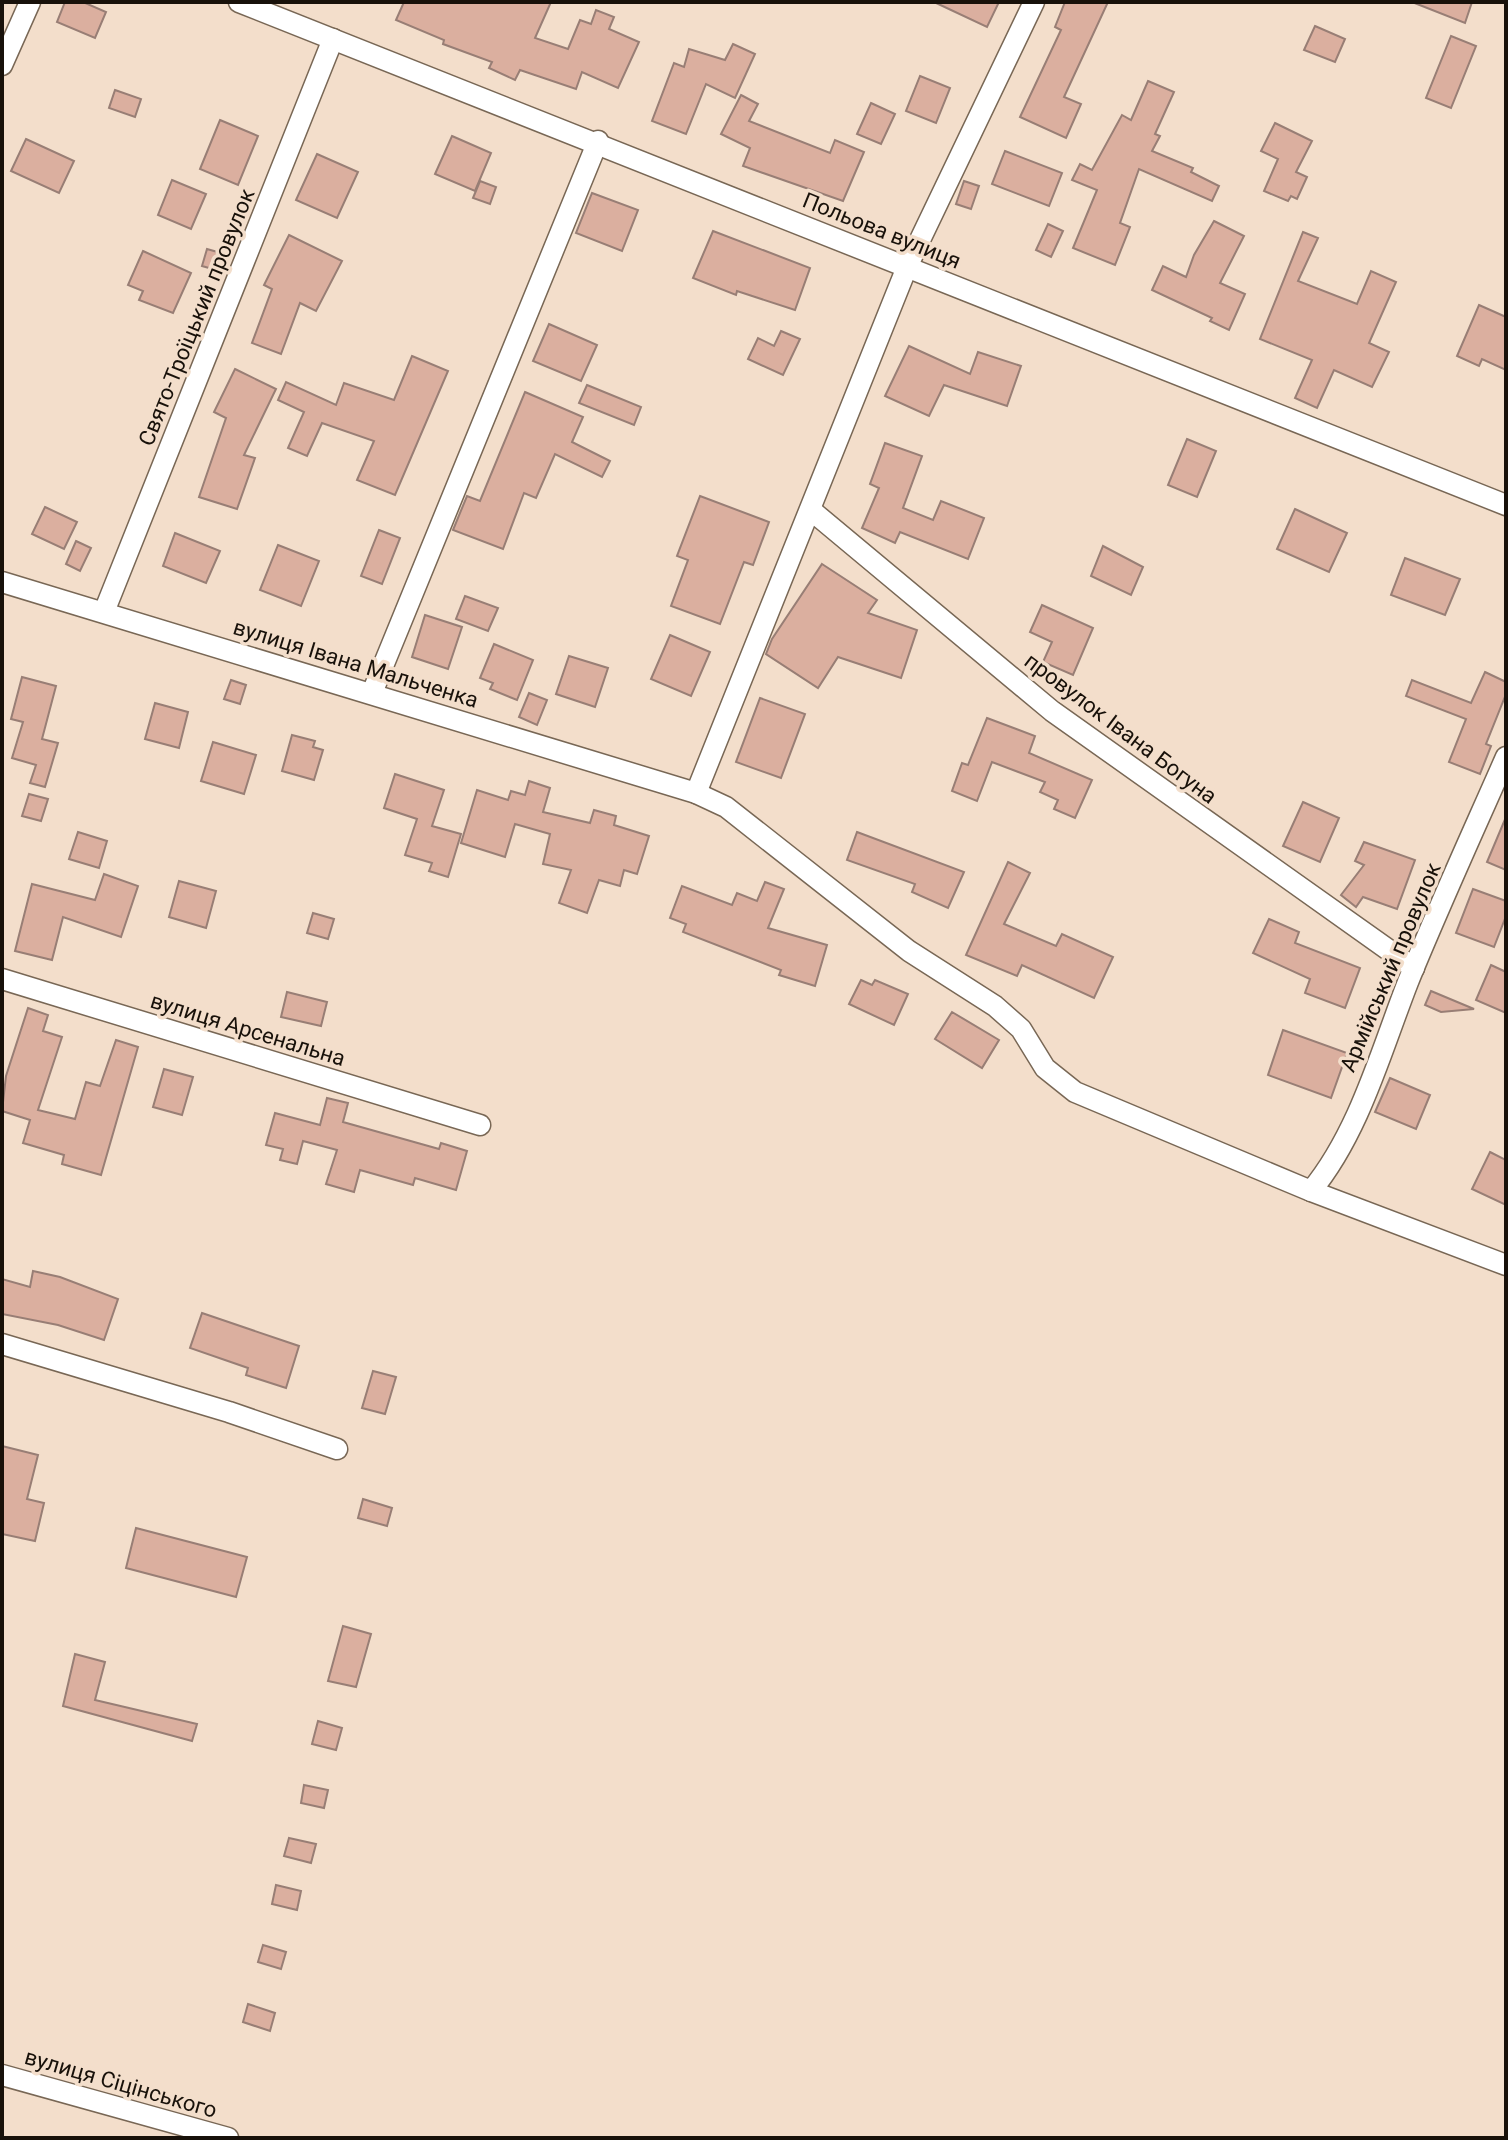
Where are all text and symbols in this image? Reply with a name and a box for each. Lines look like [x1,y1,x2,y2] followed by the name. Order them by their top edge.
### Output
[133,185,260,449] street label: Свято-Троїцький провулок
[799,187,965,274] street label: Польова вулиця
[230,614,481,713] street label: вулиця Івана Мальченка
[1020,648,1222,809] street label: провулок Івана Богуна
[1335,859,1446,1075] street label: Армійський провулок
[147,988,348,1071] street label: вулиця Арсенальна
[22,2044,220,2123] street label: вулиця Сіцінського

